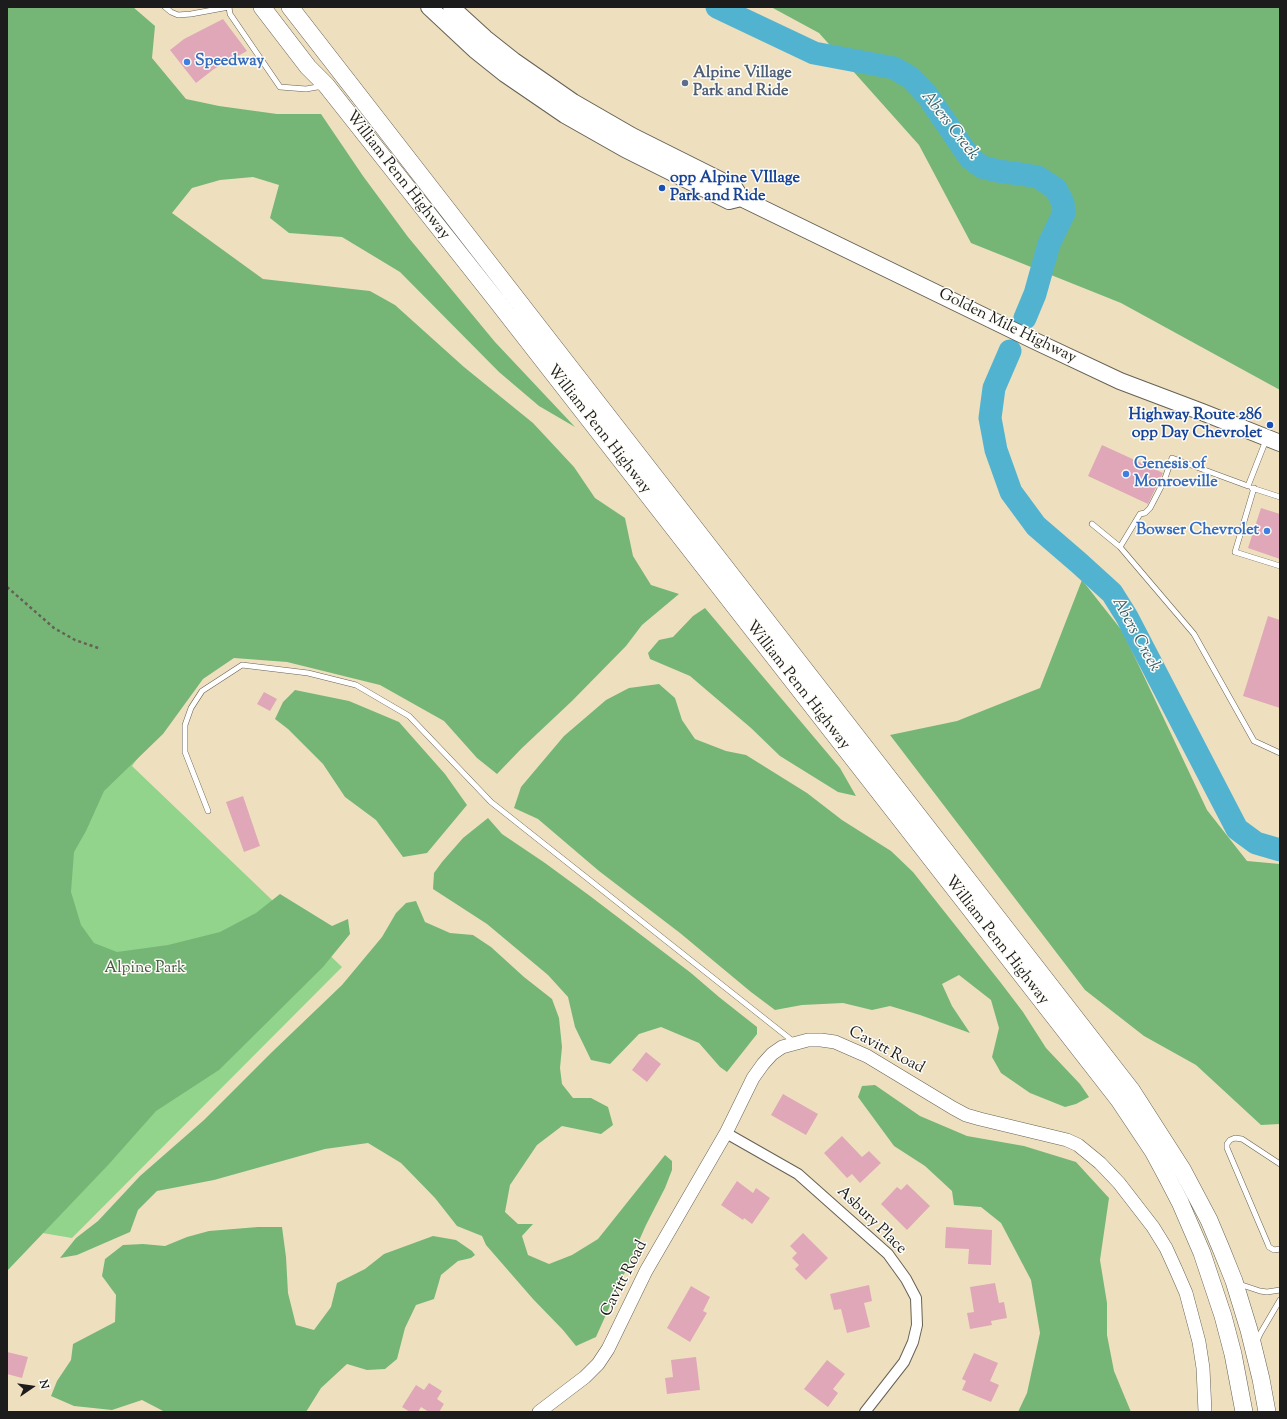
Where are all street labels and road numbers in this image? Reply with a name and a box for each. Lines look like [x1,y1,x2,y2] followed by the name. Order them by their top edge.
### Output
[341,108,453,244] street label: William Penn Highway
[935,285,1079,369] street label: Golden Mile Highway
[542,362,654,498] street label: William Penn Highway
[741,618,853,754] street label: William Penn Highway
[940,873,1052,1009] street label: William Penn Highway
[845,1023,927,1079] street label: Cavitt Road
[832,1183,910,1259] street label: Asbury Place
[598,1238,652,1320] street label: Cavitt Road

